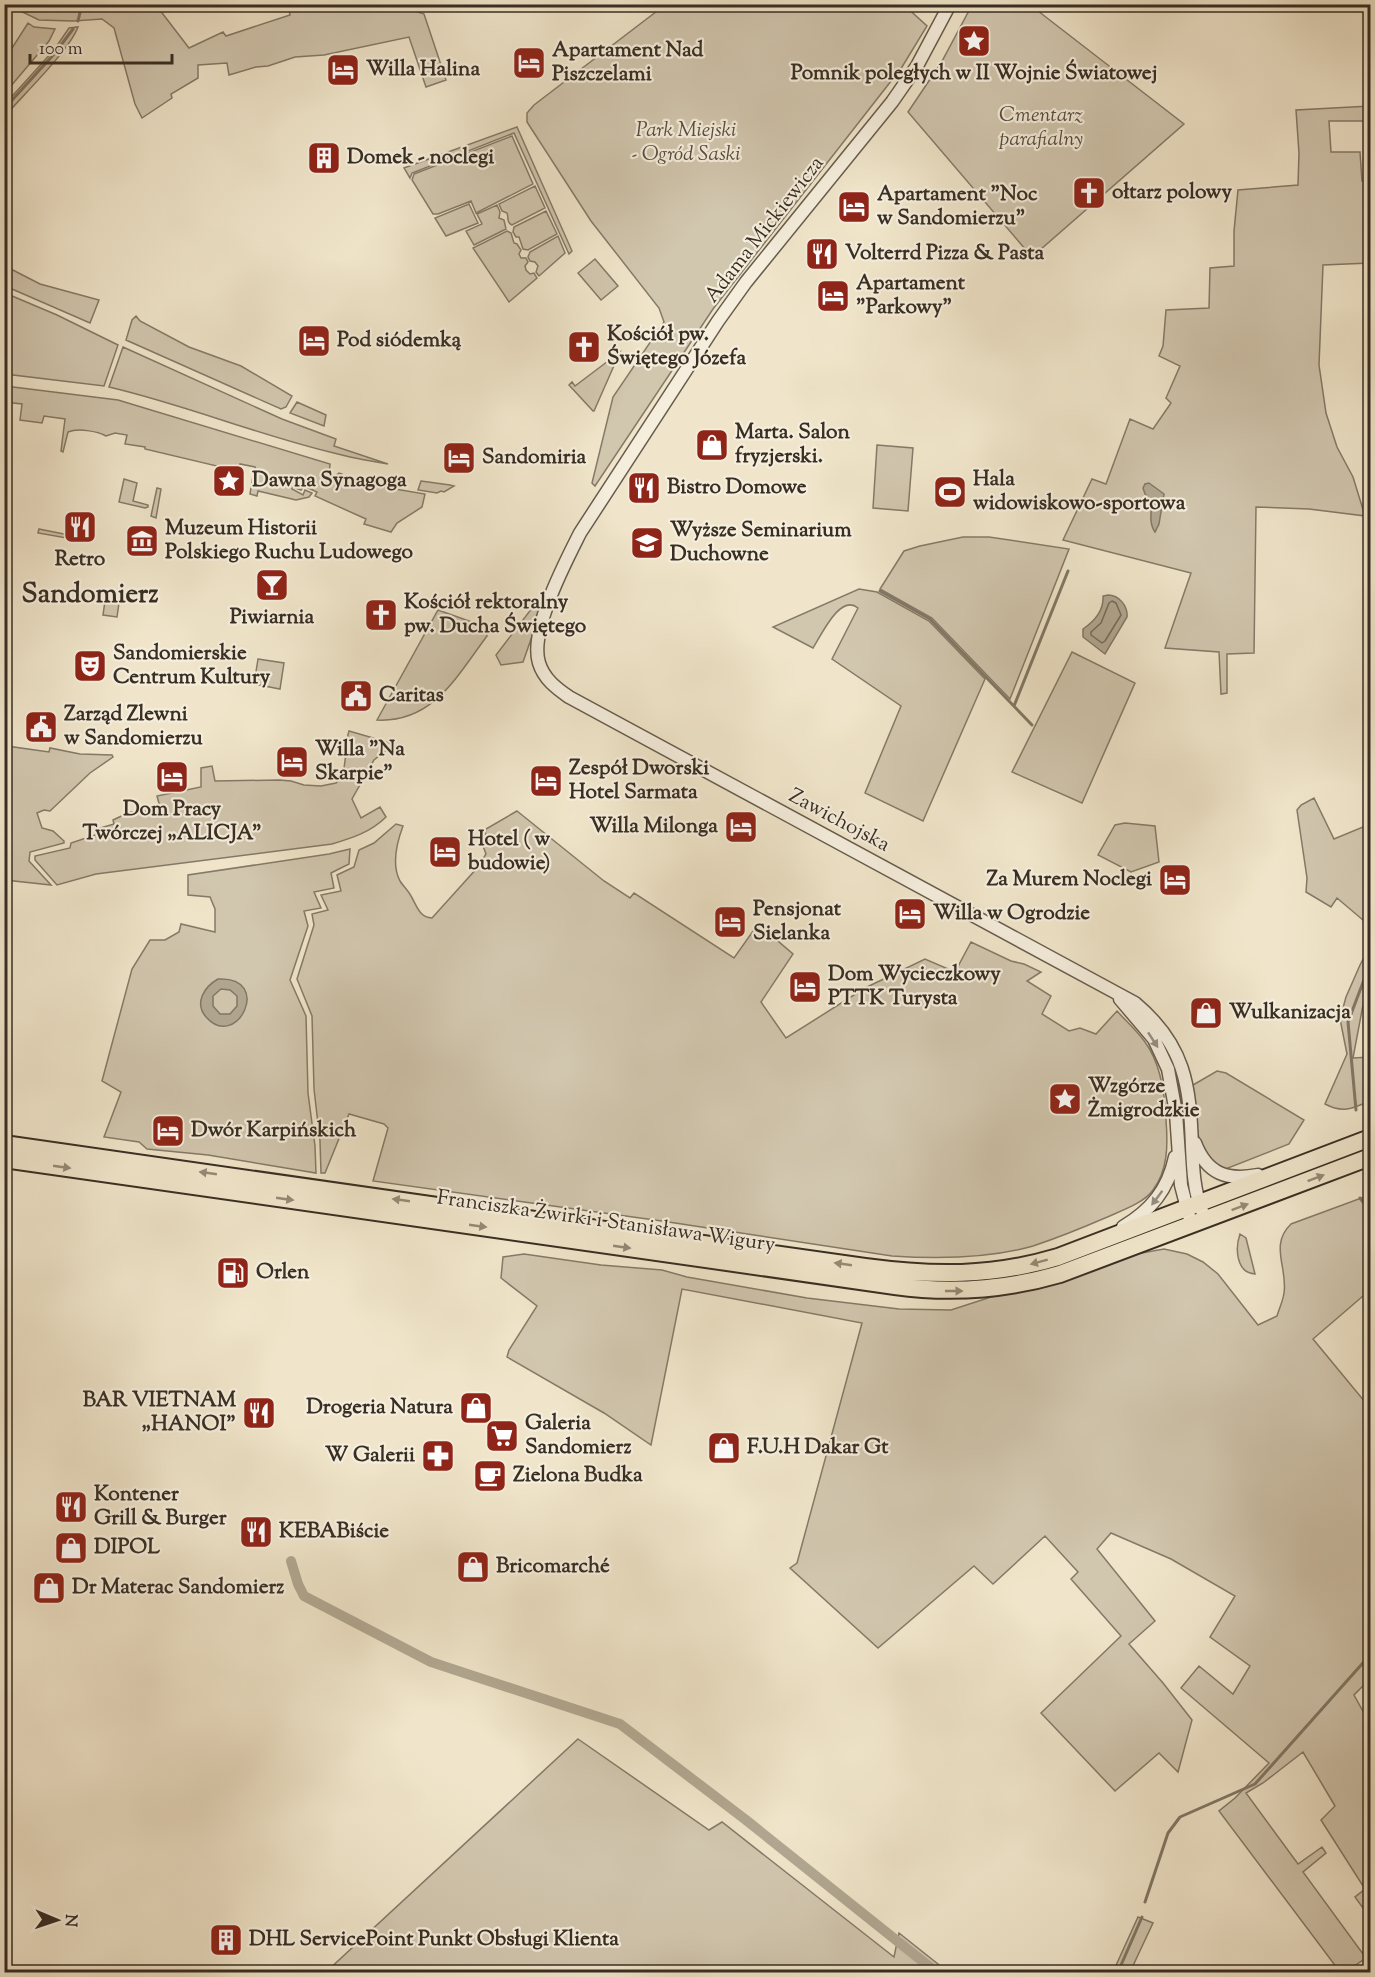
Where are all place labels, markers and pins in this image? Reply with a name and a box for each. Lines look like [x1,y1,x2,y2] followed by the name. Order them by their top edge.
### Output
[956,23,992,59] place icon: Pomnik poległych w II Wojnie Światowej
[552,36,703,90] place label: Apartament Nad Piszczelami
[511,45,547,81] hotel icon: Apartament Nad Piszczelami
[325,52,361,88] hotel icon: Willa Halina
[366,55,480,85] place label: Willa Halina
[791,59,1157,89] place label: Pomnik poległych w II Wojnie Światowej
[306,140,342,176] building icon: Domek - noclegi
[347,143,494,173] place label: Domek - noclegi
[1071,175,1107,211] church icon: ołtarz polowy
[1112,178,1232,208] place label: ołtarz polowy
[877,180,1038,234] place label: Apartament "Noc w Sandomierzu"
[836,189,872,225] hotel icon: Apartament "Noc w Sandomierzu"
[804,236,840,272] restaurant icon: Volterrd Pizza & Pasta
[845,239,1045,269] place label: Volterrd Pizza & Pasta
[856,269,966,323] place label: Apartament "Parkowy"
[815,278,851,314] hotel icon: Apartament "Parkowy"
[607,320,746,374] place label: Kościół pw. Świętego Józefa
[296,323,332,359] hotel icon: Pod siódemką
[337,326,462,356] place label: Pod siódemką
[566,329,602,365] church icon: Kościół pw. Świętego Józefa
[735,418,851,472] place label: Marta. Salon fryzjerski.
[694,427,730,463] shop icon: Marta. Salon fryzjerski.
[441,440,477,476] hotel icon: Sandomiria
[482,443,587,473] place label: Sandomiria
[211,463,247,499] place icon: Dawna Synagoga
[973,465,1186,519] place label: Hala widowiskowo-sportowa
[252,466,407,496] place label: Dawna Synagoga
[626,470,662,506] restaurant icon: Bistro Domowe
[667,473,807,503] place label: Bistro Domowe
[932,474,968,510] sports icon: Hala widowiskowo-sportowa
[62,509,98,545] restaurant icon: Retro
[165,514,414,568] place label: Muzeum Historii Polskiego Ruchu Ludowego
[670,516,852,570] place label: Wyższe Seminarium Duchowne
[124,523,160,559] museum icon: Muzeum Historii Polskiego Ruchu Ludowego
[629,525,665,561] school or university icon: Wyższe Seminarium Duchowne
[55,545,106,575] place label: Retro
[254,567,290,603] bar icon: Piwiarnia
[404,588,587,642] place label: Kościół rektoralny pw. Ducha Świętego
[363,597,399,633] church icon: Kościół rektoralny pw. Ducha Świętego
[230,603,315,633] place label: Piwiarnia
[113,639,271,693] place label: Sandomierskie Centrum Kultury
[72,648,108,684] theatre icon: Sandomierskie Centrum Kultury
[338,678,374,714] public building icon: Caritas
[379,681,444,711] place label: Caritas
[64,700,204,754] place label: Zarząd Zlewni w Sandomierzu
[23,709,59,745] public building icon: Zarząd Zlewni w Sandomierzu
[315,735,405,789] place label: Willa "Na Skarpie"
[274,744,310,780] hotel icon: Willa "Na Skarpie"
[569,754,709,808] place label: Zespół Dworski Hotel Sarmata
[154,759,190,795] hotel icon: Dom Pracy Twórczej „ALICJA"
[528,763,564,799] hotel icon: Zespół Dworski Hotel Sarmata
[82,795,262,849] place label: Dom Pracy Twórczej „ALICJA"
[723,809,759,845] hotel icon: Willa Milonga
[590,812,718,842] place label: Willa Milonga
[467,825,551,879] place label: Hotel ( w budowie)
[427,834,463,870] hotel icon: Hotel ( w budowie)
[1157,862,1193,898] hotel icon: Za Murem Noclegi
[986,865,1152,895] place label: Za Murem Noclegi
[753,895,842,949] place label: Pensjonat Sielanka
[892,896,928,932] hotel icon: Willa w Ogrodzie
[933,899,1090,929] place label: Willa w Ogrodzie
[712,904,748,940] hotel icon: Pensjonat Sielanka
[828,960,1001,1014] place label: Dom Wycieczkowy PTTK Turysta
[787,969,823,1005] hotel icon: Dom Wycieczkowy PTTK Turysta
[1188,995,1224,1031] shop icon: Wulkanizacja
[1229,998,1351,1028] place label: Wulkanizacja
[1088,1072,1200,1126] place label: Wzgórze Żmigrodzkie
[1047,1081,1083,1117] place icon: Wzgórze Żmigrodzkie
[150,1113,186,1149] hotel icon: Dwór Karpińskich
[191,1116,357,1146] place label: Dwór Karpińskich
[215,1255,251,1291] fuel station icon: Orlen
[256,1258,310,1288] place label: Orlen
[83,1386,237,1440] place label: BAR VIETNAM „HANOI”
[458,1390,494,1426] shop icon: Drogeria Natura
[306,1393,453,1423] place label: Drogeria Natura
[241,1395,277,1431] restaurant icon: BAR VIETNAM „HANOI”
[525,1409,631,1463] place label: Galeria Sandomierz
[484,1418,520,1454] supermarket icon: Galeria Sandomierz
[706,1430,742,1466] shop icon: F.U.H Dakar Gt
[747,1433,889,1463] place label: F.U.H Dakar Gt
[420,1438,456,1474] pharmacy icon: W Galerii
[325,1441,415,1471] place label: W Galerii
[472,1458,508,1494] cafe icon: Zielona Budka
[513,1461,643,1491] place label: Zielona Budka
[94,1480,227,1534] place label: Kontener Grill & Burger
[53,1489,89,1525] restaurant icon: Kontener Grill & Burger
[238,1514,274,1550] restaurant icon: KEBABiście
[279,1517,389,1547] place label: KEBABiście
[53,1530,89,1566] shop icon: DIPOL
[94,1533,160,1563] place label: DIPOL
[455,1549,491,1585] shop icon: Bricomarché
[496,1552,610,1582] place label: Bricomarché
[31,1570,67,1606] shop icon: Dr Materac Sandomierz
[72,1573,284,1603] place label: Dr Materac Sandomierz
[208,1922,244,1958] building icon: DHL ServicePoint Punkt Obsługi Klienta
[249,1925,619,1955] place label: DHL ServicePoint Punkt Obsługi Klienta

